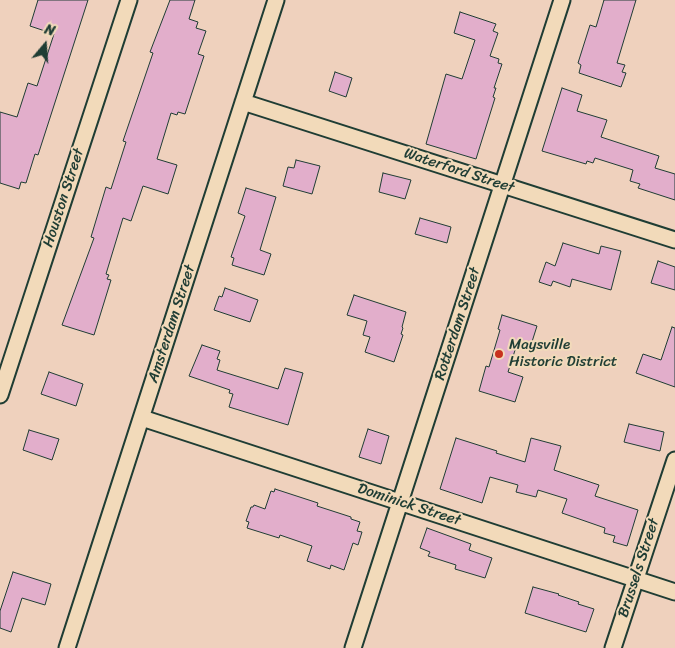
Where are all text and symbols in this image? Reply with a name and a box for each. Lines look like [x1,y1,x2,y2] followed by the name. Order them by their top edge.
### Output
[41,17,58,44] text: N
[20,20,70,70] north arrow
[402,145,516,197] street label: Waterford Street
[40,146,88,250] street label: Houston Street
[144,263,200,385] street label: Amsterdam Street
[431,265,485,383] street label: Rotterdam Street
[509,336,617,371] place label: Maysville Historic District
[493,348,505,360] marker: Maysville Historic District
[355,480,463,530] street label: Dominick Street
[615,516,663,620] street label: Brussels Street

